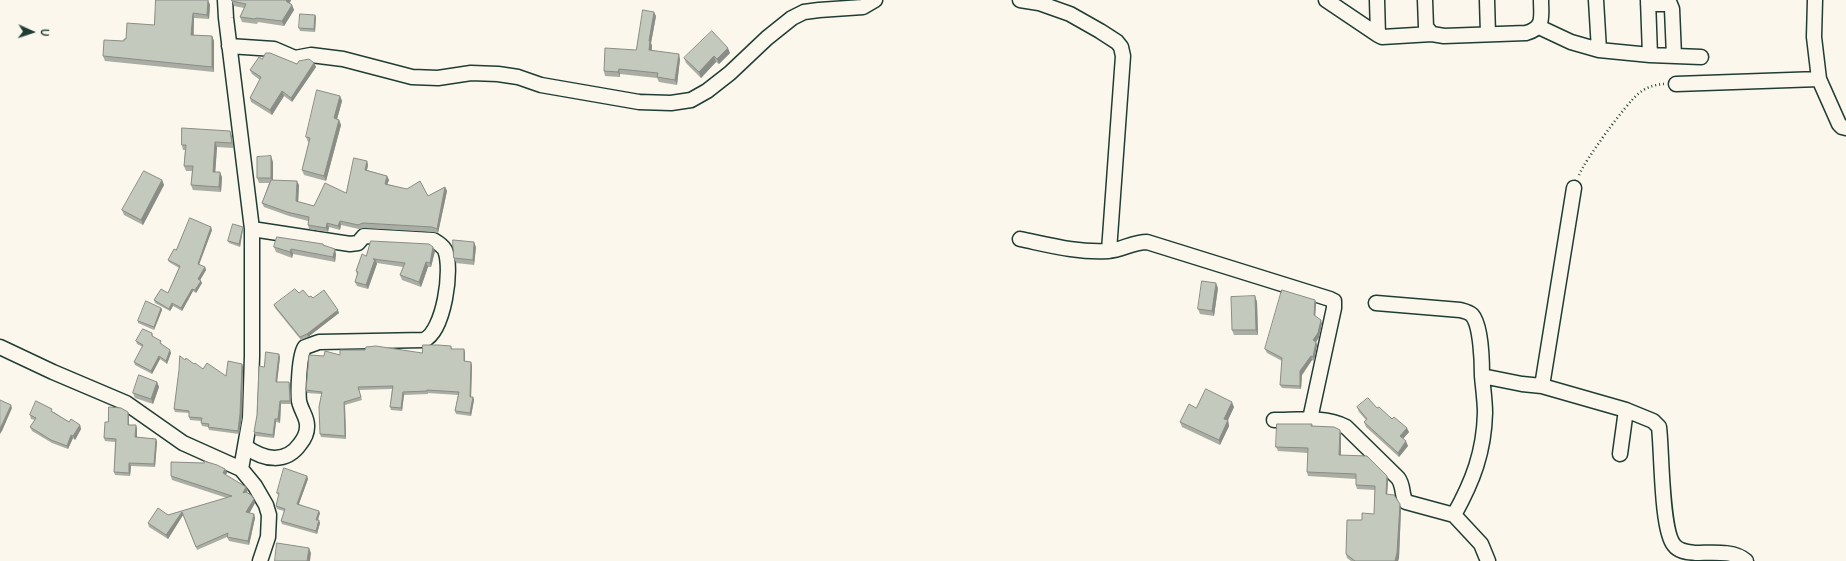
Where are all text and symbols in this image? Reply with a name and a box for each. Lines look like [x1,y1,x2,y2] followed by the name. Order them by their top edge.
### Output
[12,12,52,52] north arrow
[38,29,51,37] text: U

